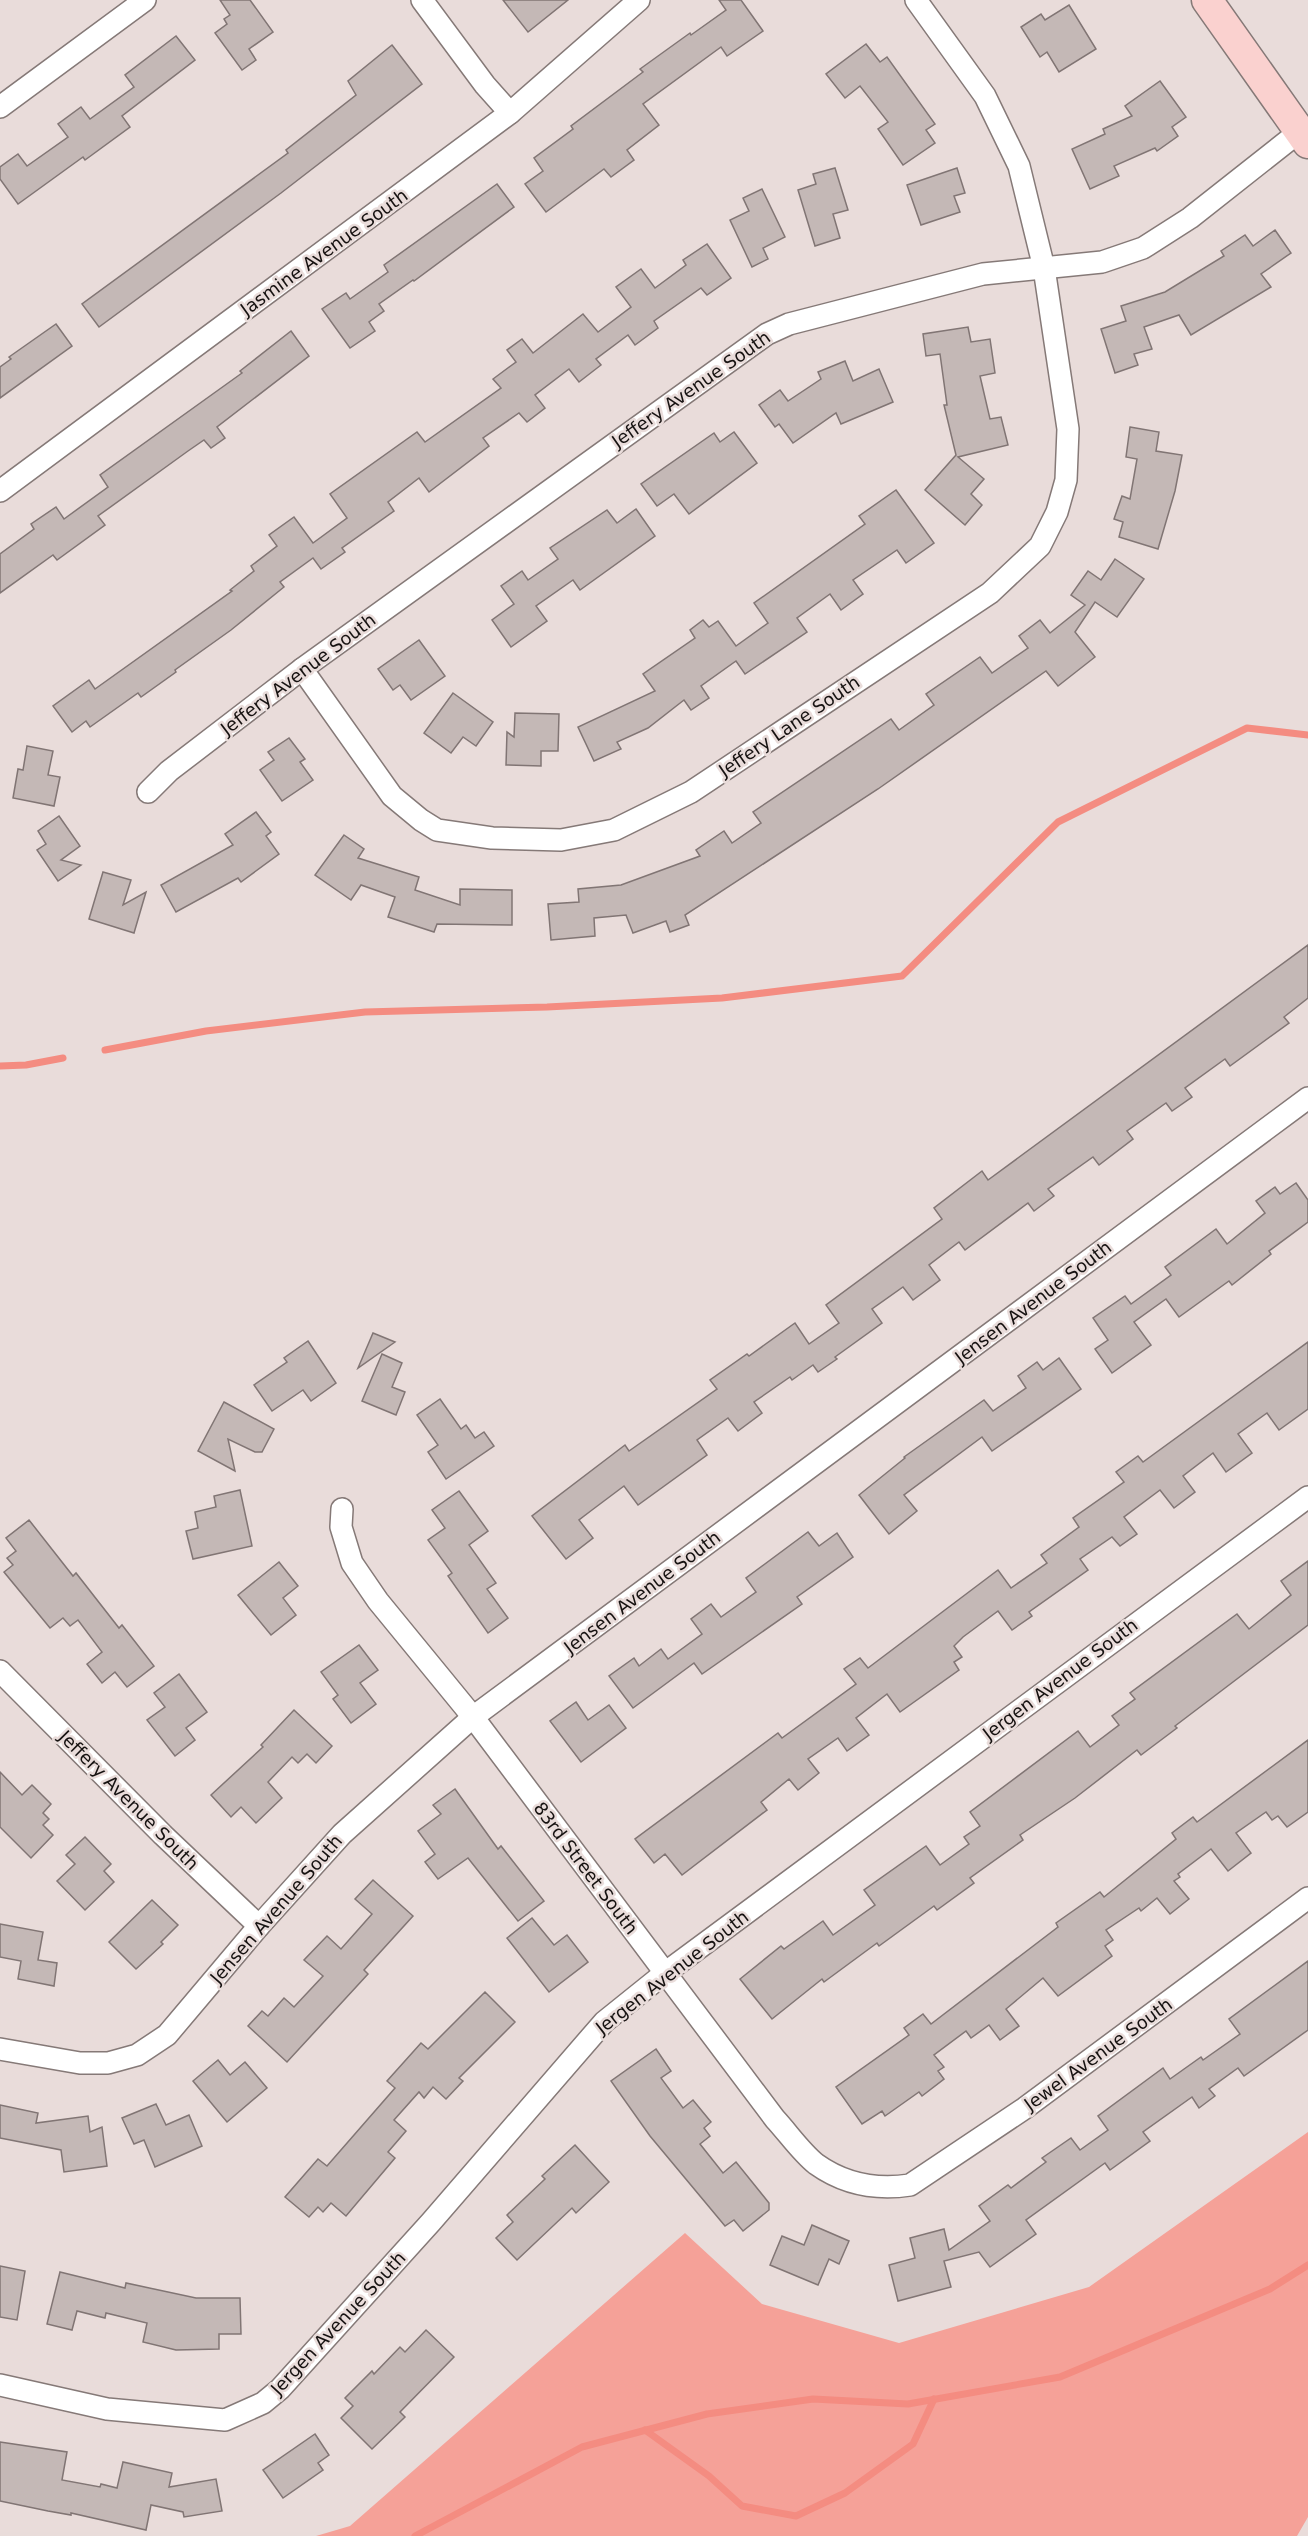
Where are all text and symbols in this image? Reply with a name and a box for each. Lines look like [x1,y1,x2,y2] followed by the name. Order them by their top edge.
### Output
[236,184,412,320] street label: Jasmine Avenue South
[607,326,774,452] street label: Jeffery Avenue South
[216,609,380,740] street label: Jeffery Avenue South
[714,671,863,781] street label: Jeffery Lane South
[950,1236,1115,1368] street label: Jensen Avenue South
[559,1526,724,1658] street label: Jensen Avenue South
[978,1614,1141,1745] street label: Jergen Avenue South
[54,1725,203,1874] street label: Jeffery Avenue South
[530,1798,642,1938] street label: 83rd Street South
[205,1830,346,1988] street label: Jensen Avenue South
[591,1906,753,2039] street label: Jergen Avenue South
[1019,1993,1176,2115] street label: Jewel Avenue South
[266,2247,410,2400] street label: Jergen Avenue South

